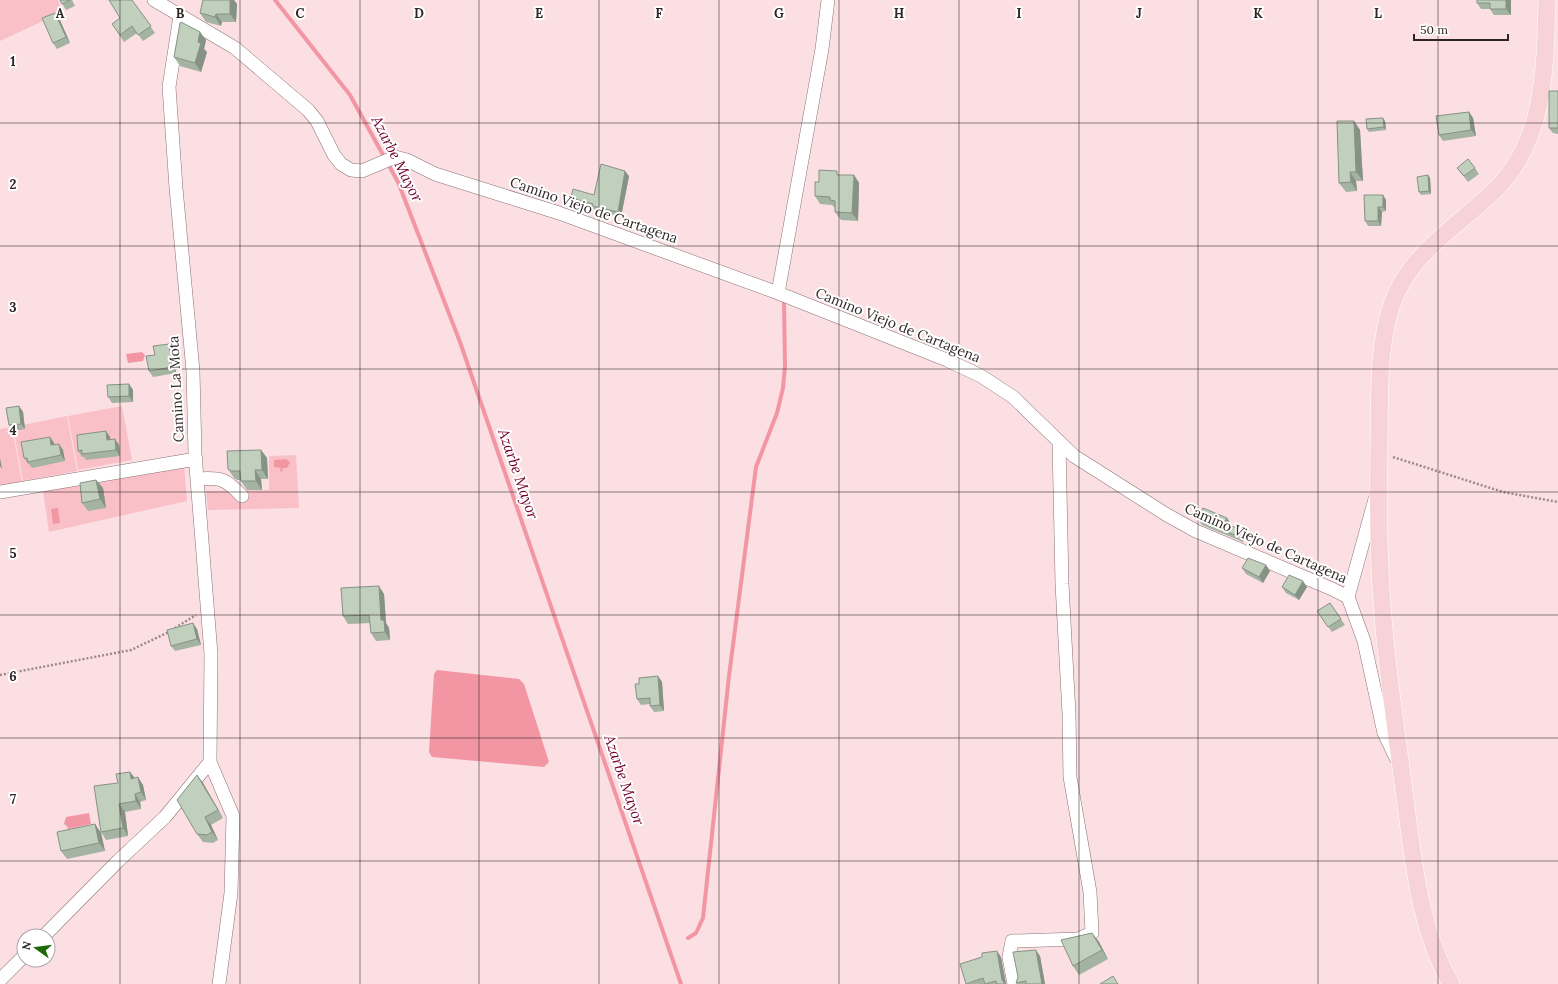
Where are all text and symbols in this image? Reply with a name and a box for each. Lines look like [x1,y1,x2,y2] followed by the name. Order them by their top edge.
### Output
[56,5,65,22] text: A
[176,5,185,22] text: B
[296,5,305,22] text: C
[414,5,424,22] text: D
[535,5,543,22] text: E
[655,5,663,22] text: F
[774,5,784,22] text: G
[894,5,904,22] text: H
[1016,5,1022,22] text: I
[1136,5,1142,22] text: J
[1253,5,1263,22] text: K
[1374,5,1382,22] text: L
[1414,16,1508,42] scale bar
[1420,22,1448,37] text: 50 m
[10,53,16,70] text: 1
[367,111,427,205] water label: Azarbe Mayor
[508,173,680,247] street label: Camino Viejo de Cartagena
[10,176,17,193] text: 2
[813,284,983,366] street label: Camino Viejo de Cartagena
[9,299,17,316] text: 3
[164,335,188,443] street label: Camino La Mota
[9,422,17,439] text: 4
[494,425,543,522] water label: Azarbe Mayor
[1182,499,1350,587] street label: Camino Viejo de Cartagena
[9,545,17,562] text: 5
[9,668,17,685] text: 6
[600,731,649,828] water label: Azarbe Mayor
[10,791,16,808] text: 7
[16,928,56,968] north arrow
[18,939,34,951] text: N

